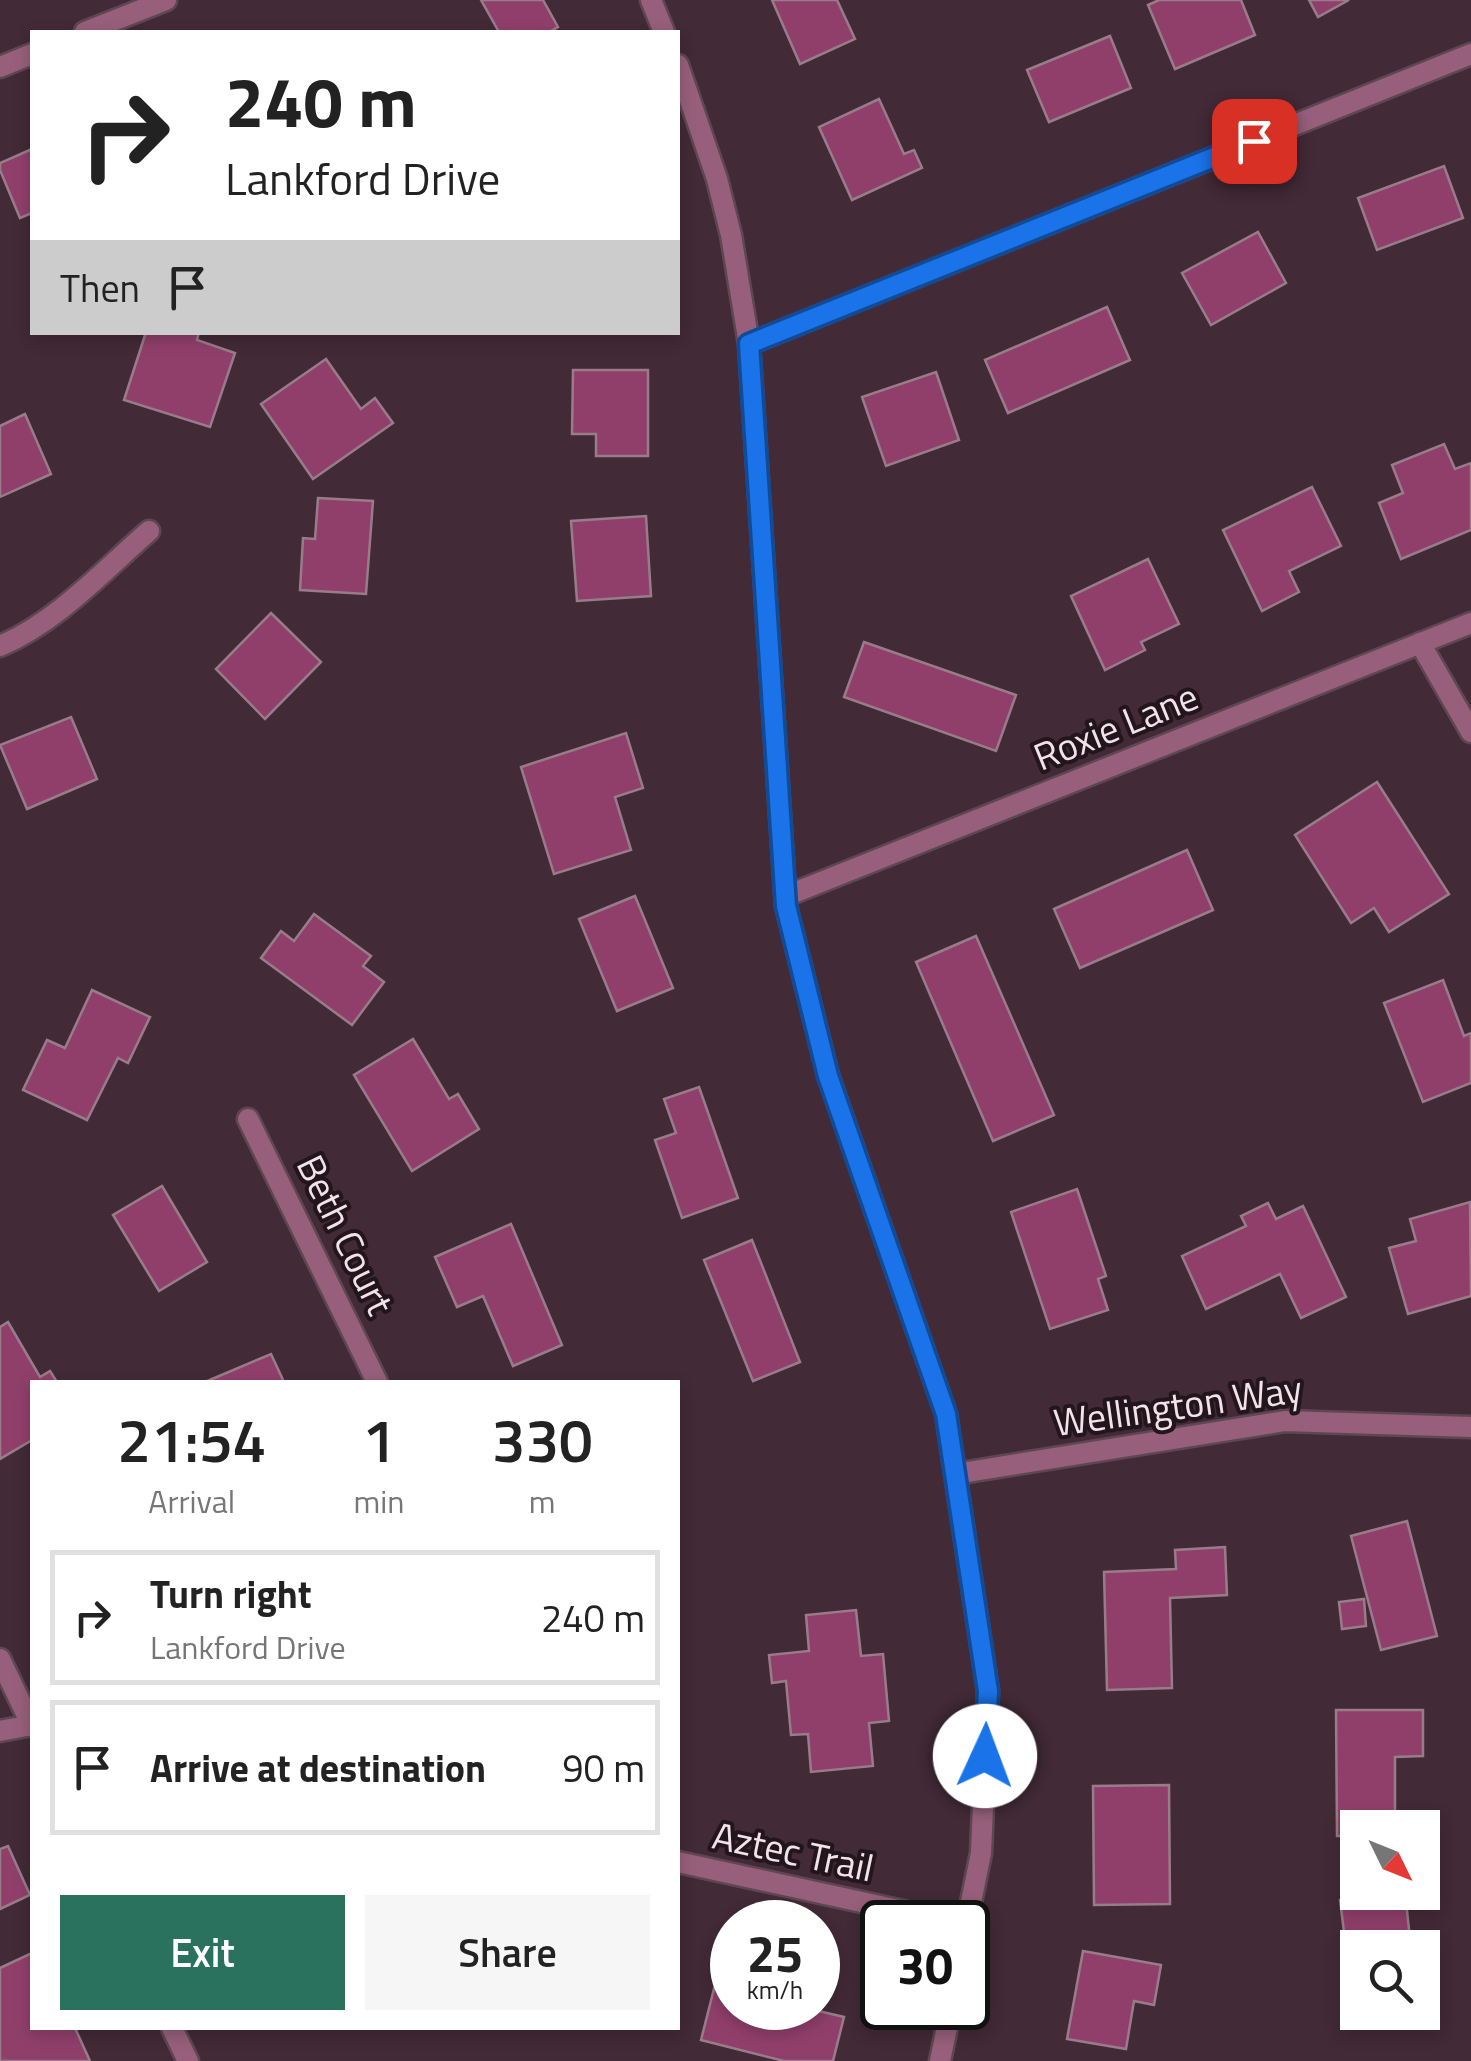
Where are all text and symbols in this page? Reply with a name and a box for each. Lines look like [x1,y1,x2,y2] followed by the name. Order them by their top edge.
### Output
[225,48,417,154] text: 240 m
[60,70,190,200] icon: right
[1212,99,1297,184] pin
[1227,114,1282,169] icon: arrive
[225,144,500,212] text: Lankford Drive
[60,259,140,317] text: Then
[160,260,215,315] icon: arrive
[1025,667,1206,785] street label: Roxie Lane
[282,1145,410,1324] street label: Beth Court
[1050,1359,1306,1451] street label: Wellington Way
[117,1394,266,1485] text: 21:54
[362,1394,396,1485] text: 1
[492,1394,593,1485] text: 330
[148,1477,235,1525] text: Arrival
[353,1477,404,1525] text: min
[529,1477,556,1525] text: m
[150,1565,312,1623] text: Turn right
[541,1589,645,1647] text: 240 m
[65,1590,120,1645] icon: right
[150,1623,346,1671] text: Lankford Drive
[933,1704,1037,1808] position arrow
[150,1739,486,1797] text: Arrive at destination
[562,1739,645,1797] text: 90 m
[65,1740,120,1795] icon: arrive
[707,1806,879,1896] street label: Aztec Trail
[1340,1810,1440,1910] north arrow
[1340,1810,1440,2030] map controls
[60,1895,345,2010] button: Exit
[365,1895,650,2010] button: Share
[860,1900,990,2030] speed limit sign: 30
[747,1915,803,1991] text: 25
[1340,1930,1440,2030] button: search
[747,1971,803,2009] text: km/h

